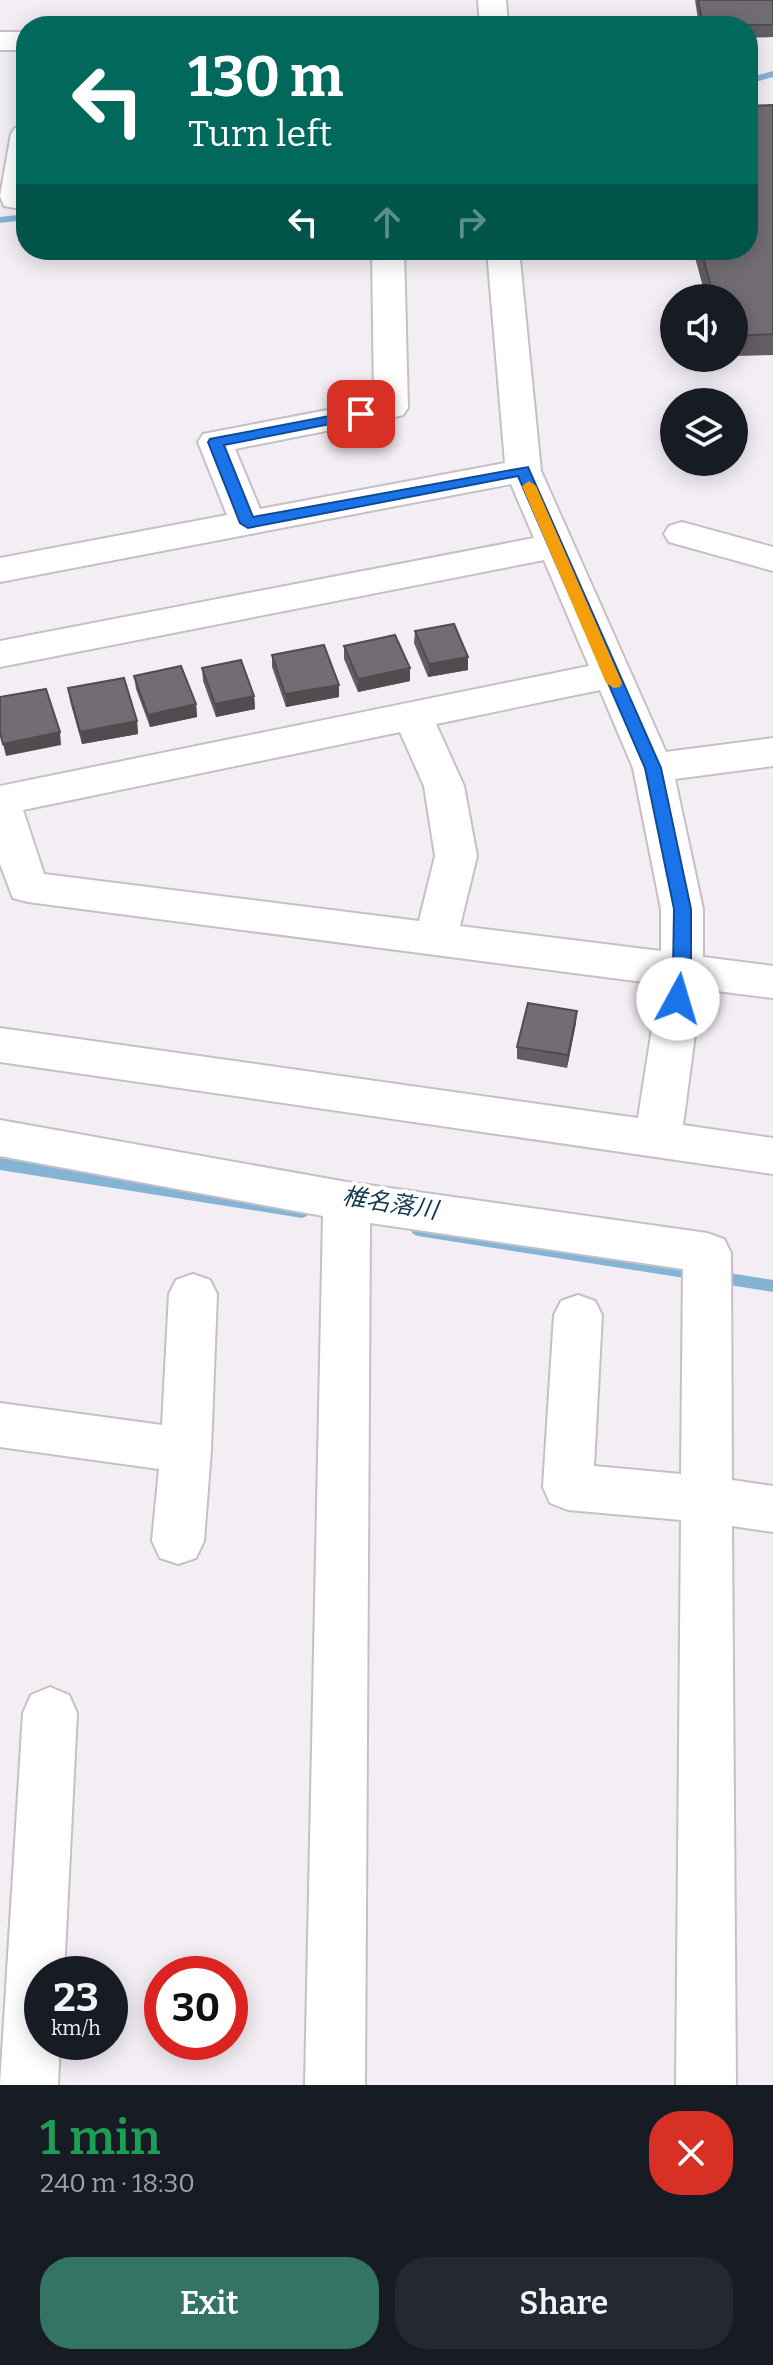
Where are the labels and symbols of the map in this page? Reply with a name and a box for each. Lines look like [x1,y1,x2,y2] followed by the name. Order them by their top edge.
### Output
[327,380,395,448] pin
[636,957,720,1041] position arrow
[340,1182,443,1225] water label: 椎名落川
[144,1956,248,2060] speed limit sign: 30

